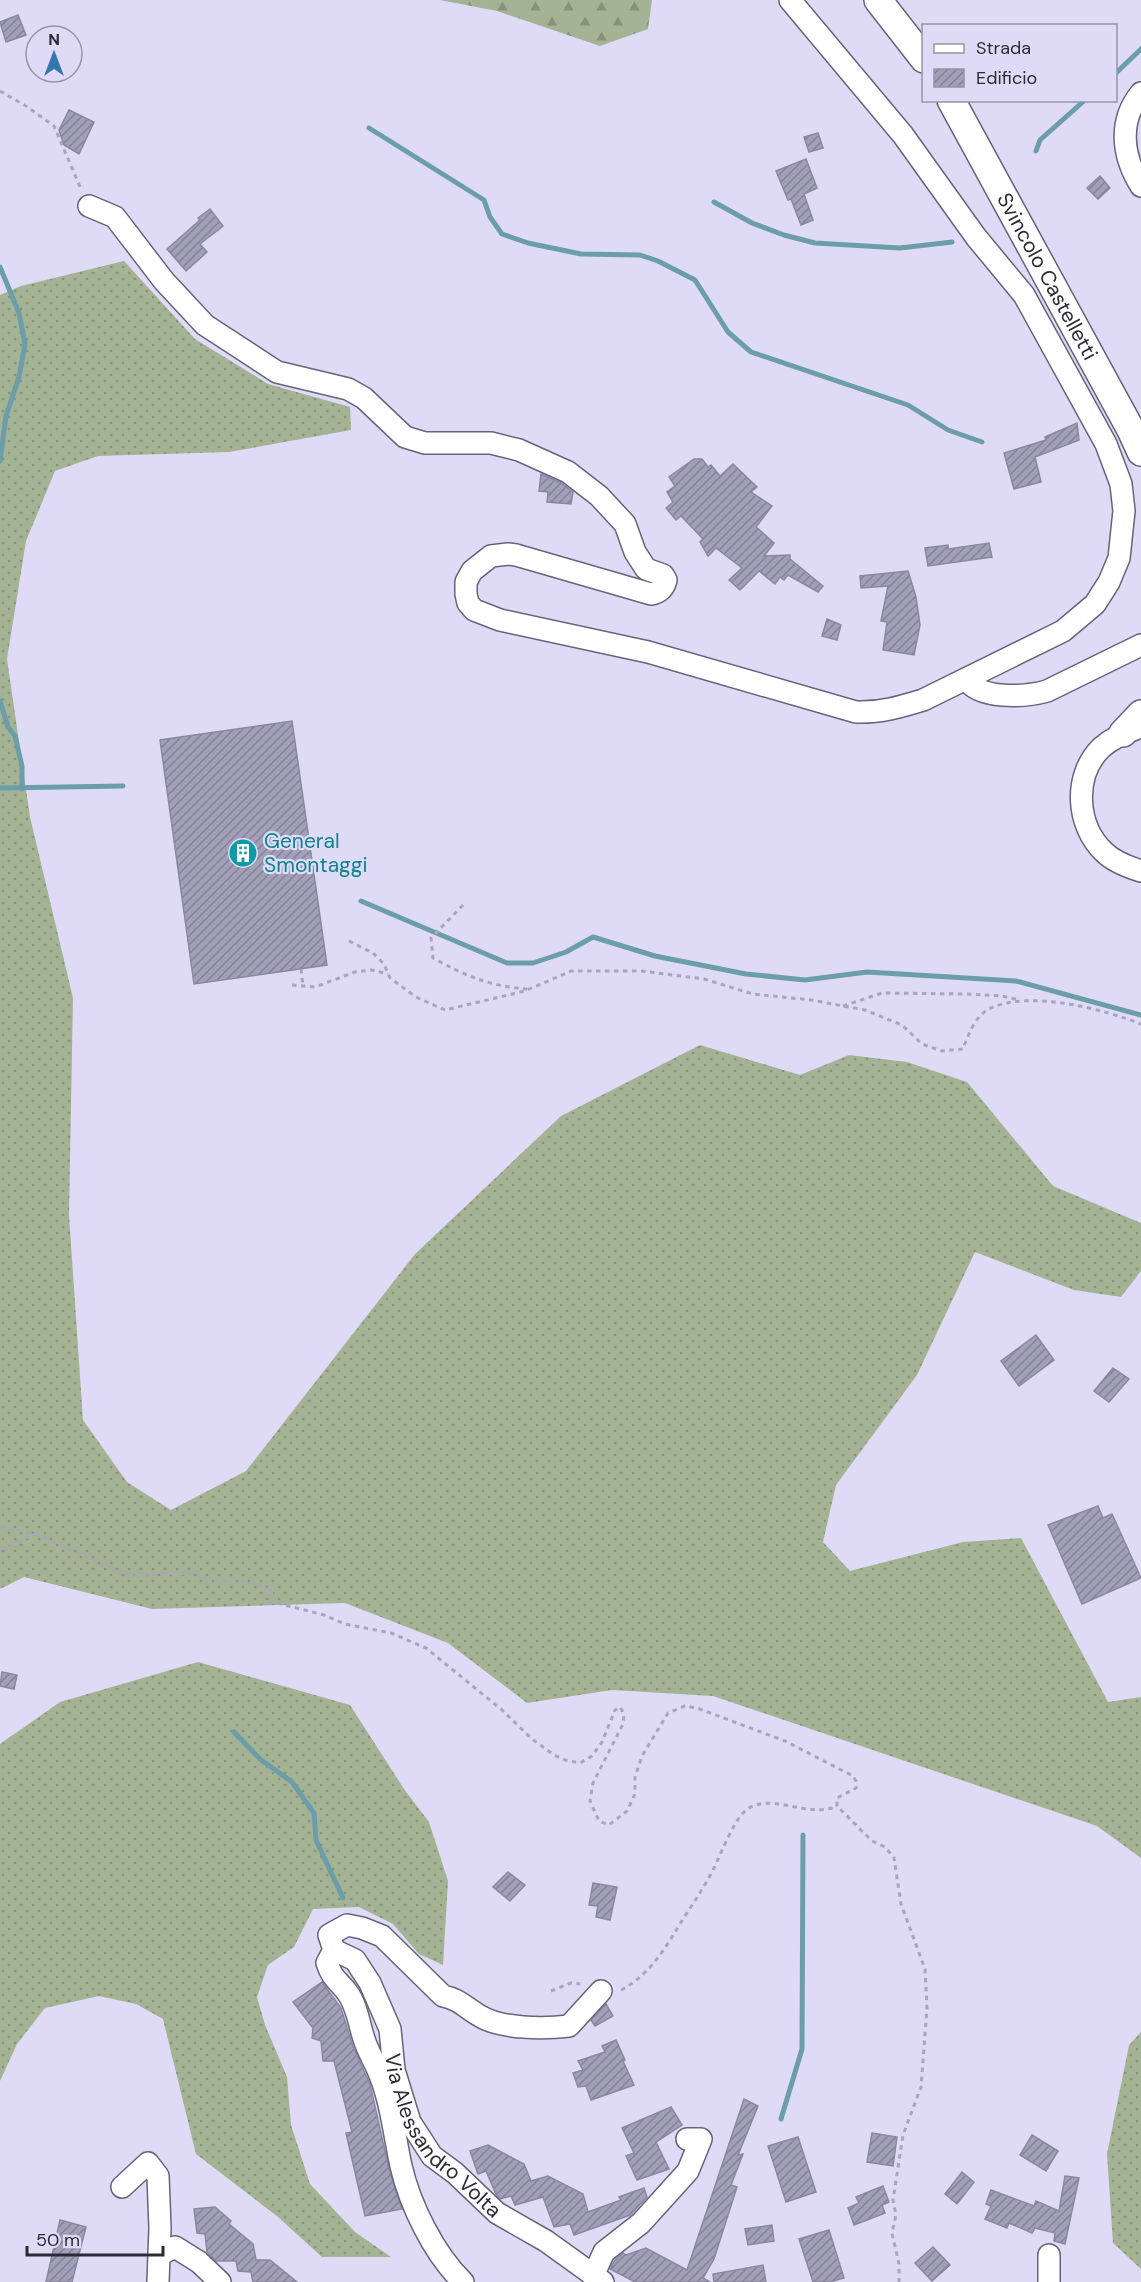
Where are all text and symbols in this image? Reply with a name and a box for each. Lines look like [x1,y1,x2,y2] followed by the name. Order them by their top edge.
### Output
[24,24,84,84] north arrow
[922,24,1117,102] legend
[48,29,60,50] text: N
[976,36,1031,60] text: Strada
[976,66,1037,90] text: Edificio
[990,188,1104,365] street label: Svincolo Castelletti
[264,827,368,879] place label: General Smontaggi
[227,837,259,869] building icon: General Smontaggi
[378,2052,507,2224] street label: Via Alessandro Volta
[27,2219,164,2257] scale bar
[36,2228,80,2252] text: 50 m

